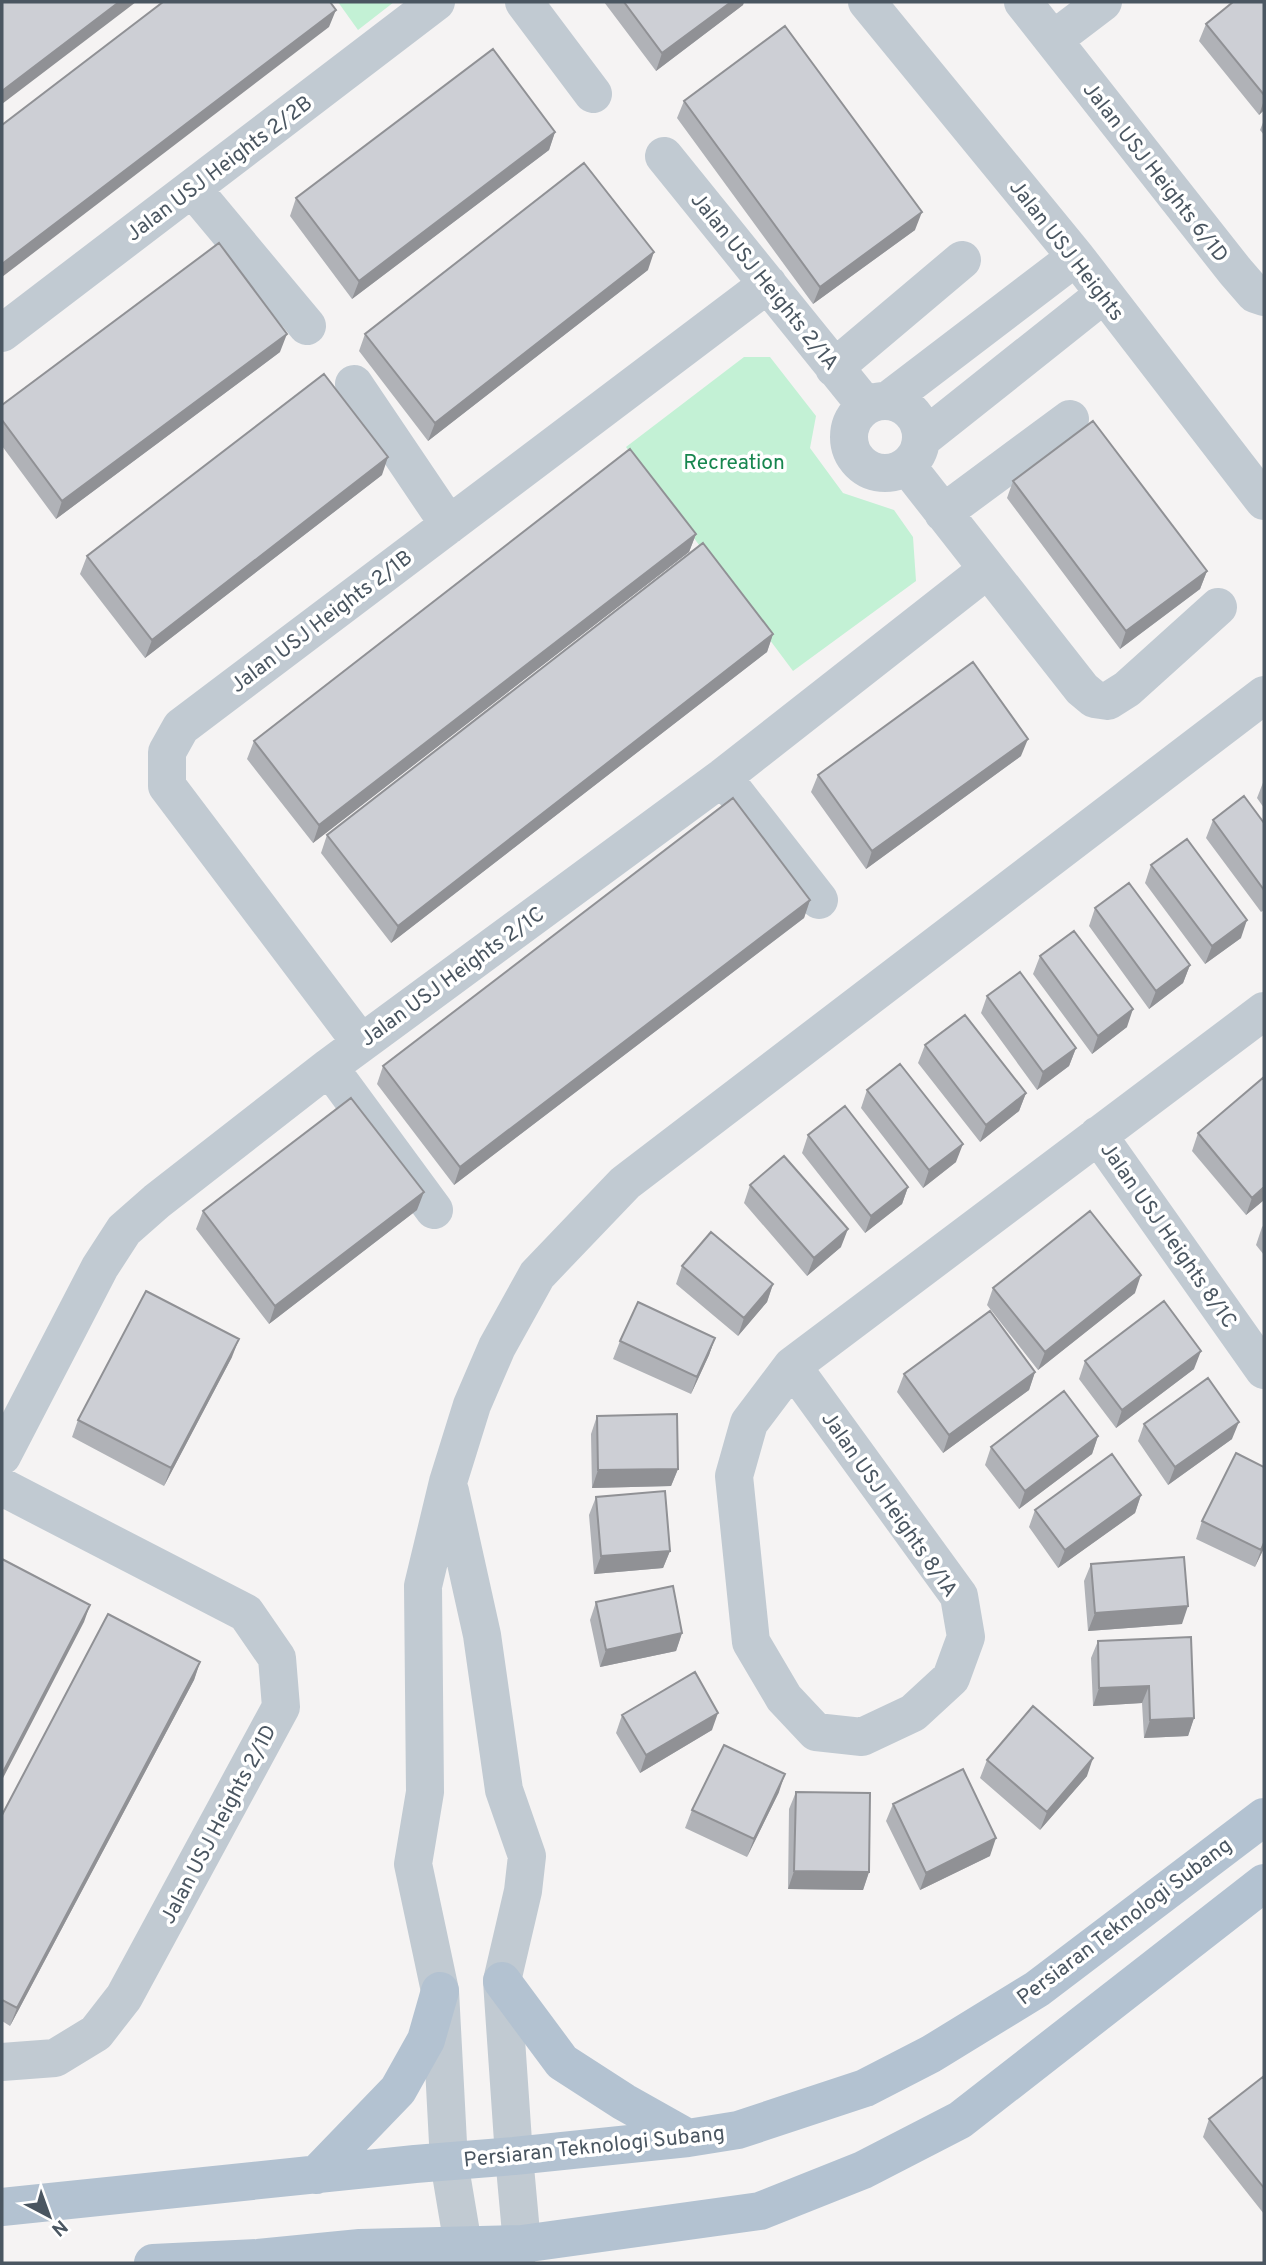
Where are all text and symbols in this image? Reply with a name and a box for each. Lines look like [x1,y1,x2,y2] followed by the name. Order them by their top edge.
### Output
[1076,77,1234,268] street label: Jalan USJ Heights 6/1D
[121,90,318,248] street label: Jalan USJ Heights 2/2B
[1002,175,1129,327] street label: Jalan USJ Heights
[684,188,844,376] street label: Jalan USJ Heights 2/1A
[683,450,785,477] park label: Recreation
[225,545,418,700] street label: Jalan USJ Heights 2/1B
[355,901,550,1053] street label: Jalan USJ Heights 2/1C
[1093,1138,1242,1334] street label: Jalan USJ Heights 8/1C
[814,1407,963,1603] street label: Jalan USJ Heights 8/1A
[155,1720,283,1929] street label: Jalan USJ Heights 2/1D
[1012,1832,1238,2012] street label: Persiaran Teknologi Subang
[462,2120,726,2175] street label: Persiaran Teknologi Subang
[14,2181,84,2251] north arrow
[46,2214,72,2241] text: N

